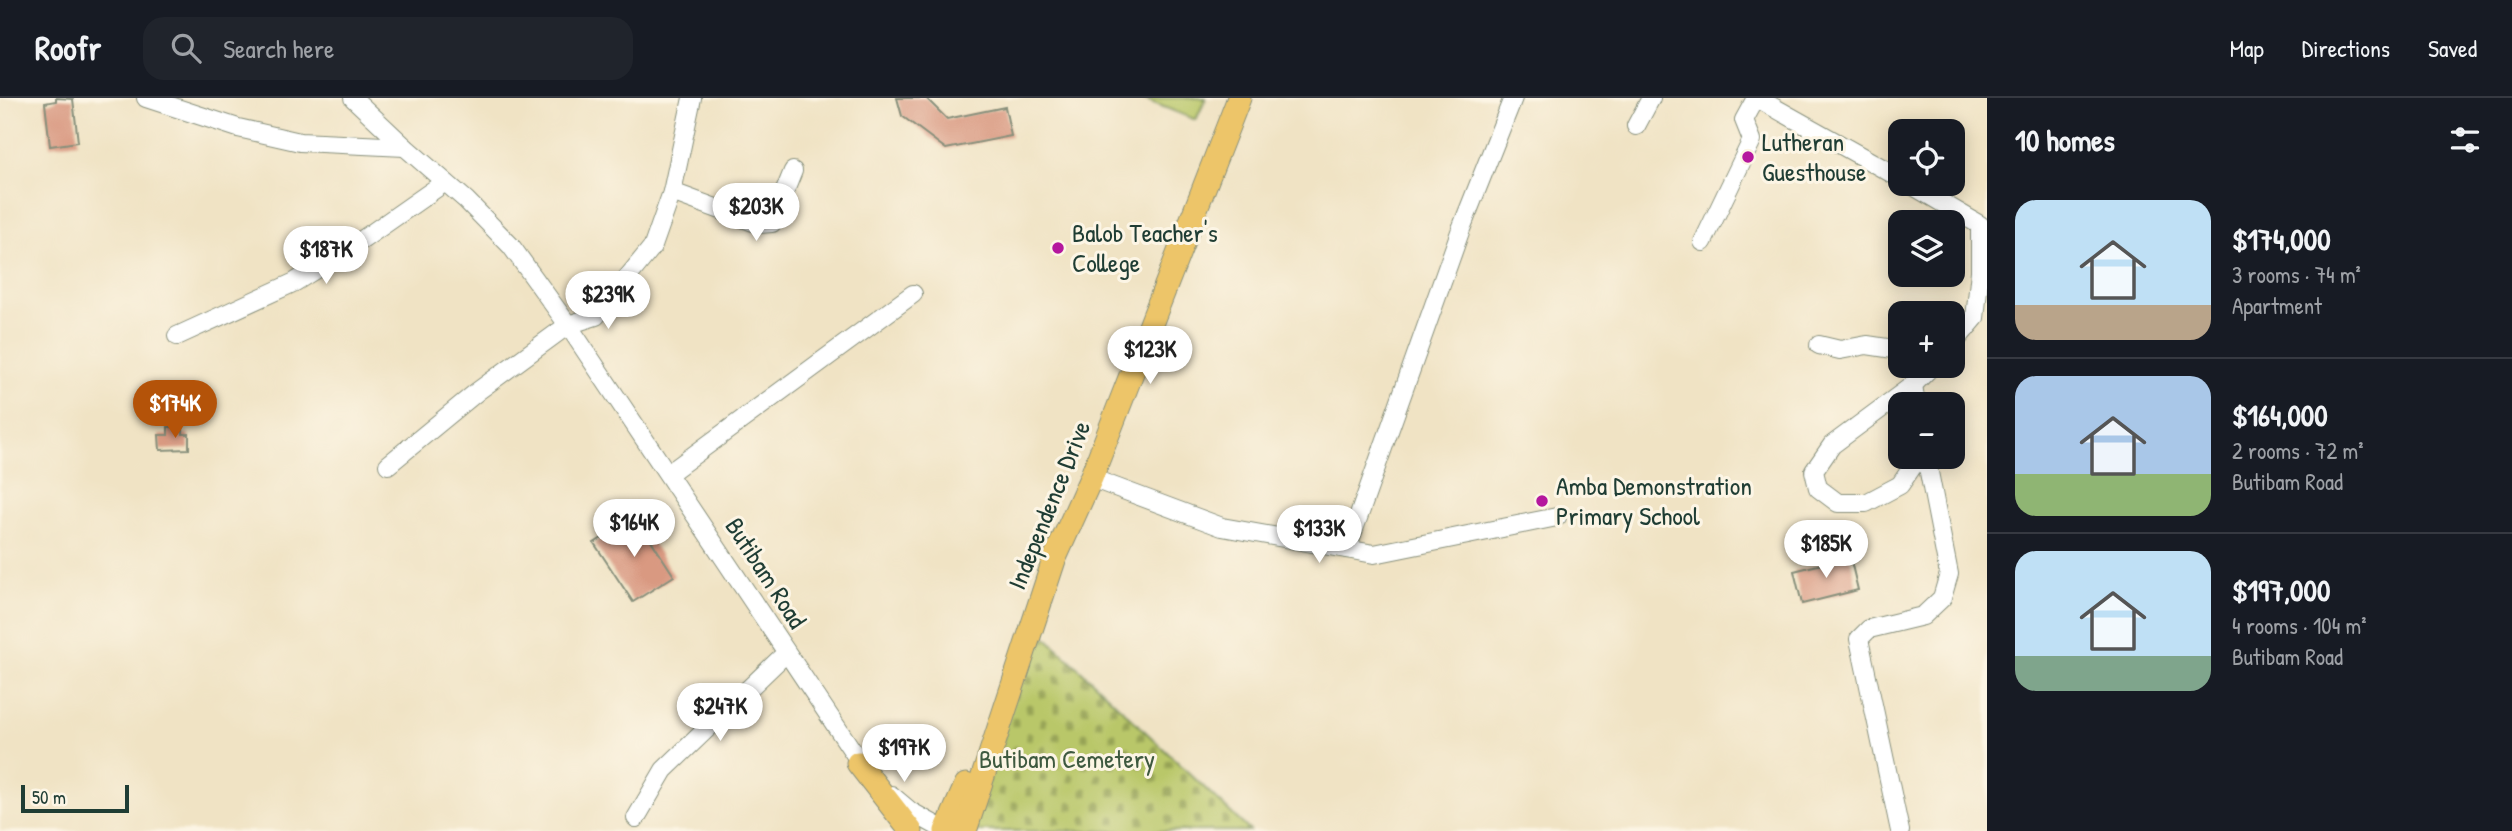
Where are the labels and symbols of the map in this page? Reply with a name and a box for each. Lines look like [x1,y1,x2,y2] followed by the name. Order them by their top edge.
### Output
[1762,124,1866,189] place label: Lutheran Guesthouse
[1740,149,1756,165] marker: Lutheran Guesthouse
[707,184,805,243] pin: $203K
[1072,215,1218,280] place label: Balob Teacher's College
[277,226,375,286] pin: $187K
[1050,240,1066,256] marker: Balob Teacher's College
[559,272,657,331] pin: $239K
[1101,327,1199,386] pin: $123K
[126,380,224,440] pin: $174K
[999,415,1098,594] street label: Independence Drive
[1556,468,1752,533] place label: Amba Demonstration Primary School
[1534,493,1550,509] marker: Amba Demonstration Primary School
[585,500,683,559] pin: $164K
[1270,505,1368,565] pin: $133K
[718,511,815,635] street label: Butibam Road
[1777,520,1875,580] pin: $185K
[671,684,769,743] pin: $247K
[855,724,953,784] pin: $197K
[979,741,1155,776] park label: Butibam Cemetery
[21,782,130,814] scale bar

